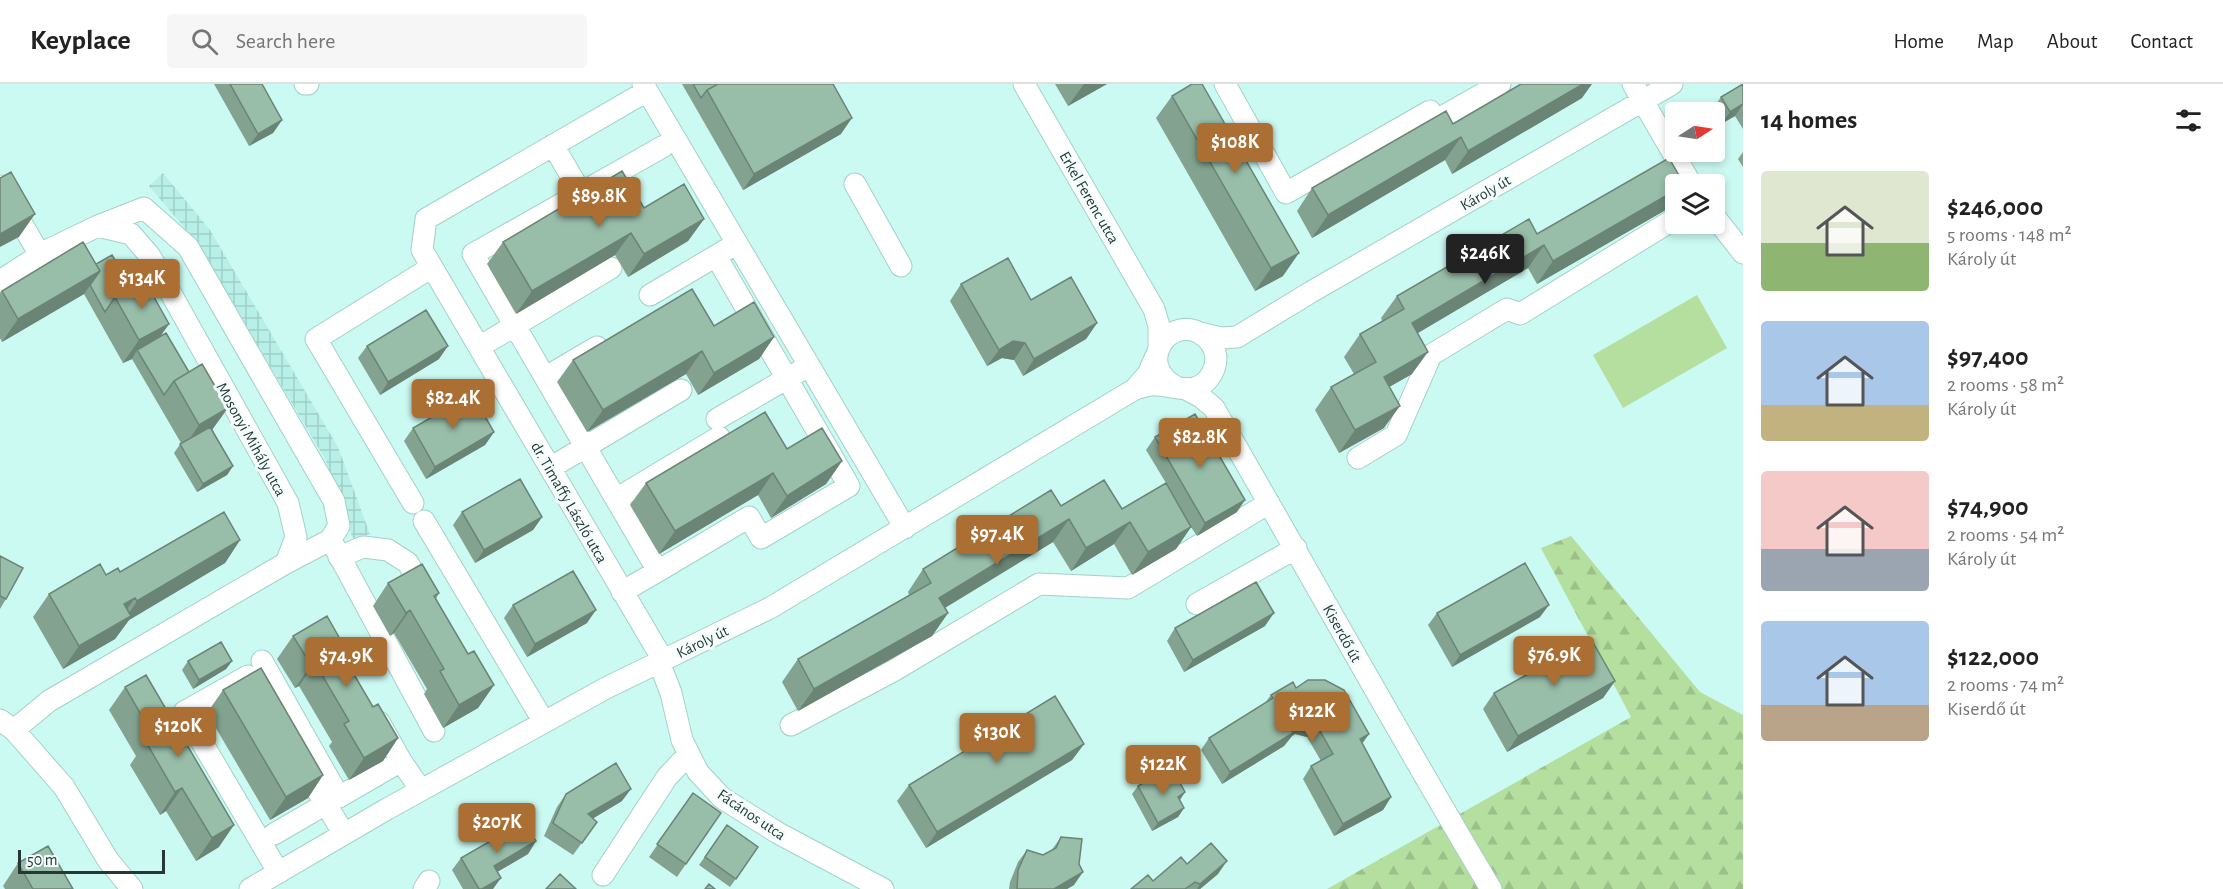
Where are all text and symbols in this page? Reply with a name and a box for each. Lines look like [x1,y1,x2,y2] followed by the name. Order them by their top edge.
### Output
[167,14,587,68] search box
[188,25,221,58] icon: search
[30,27,131,55] text: Keyplace
[236,30,335,52] text: Search here
[1893,31,1944,52] text: Home
[1977,31,2014,52] text: Map
[2047,31,2097,52] text: About
[2130,31,2193,52] text: Contact
[1665,102,1725,162] north arrow
[1665,102,1725,234] map controls
[2172,104,2205,137] icon: filters
[1761,107,1857,133] text: 14 homes
[1193,123,1277,174] pin: $108K
[1211,132,1259,152] text: $108K
[1056,149,1122,246] street label: Erkel Ferenc utca
[1457,172,1514,215] street label: Károly út
[1665,174,1725,234] button: layers
[550,177,648,228] pin: $89.8K
[572,186,626,206] text: $89.8K
[1947,194,2043,220] text: $246,000
[1809,195,1881,267] icon: home
[1947,225,2071,245] text: 5 rooms · 148 m²
[1443,234,1527,285] pin: $246K
[1460,243,1510,263] text: $246K
[1947,249,2016,269] text: Károly út
[100,259,184,310] pin: $134K
[119,268,165,288] text: $134K
[1947,344,2029,370] text: $97,400
[1809,345,1881,417] icon: home
[1947,375,2064,395] text: 2 rooms · 58 m²
[404,379,502,430] pin: $82.4K
[212,380,289,499] street label: Mosonyi Mihály utca
[426,388,480,408] text: $82.4K
[1947,399,2016,419] text: Károly út
[1151,418,1249,469] pin: $82.8K
[1173,427,1227,447] text: $82.8K
[527,439,610,566] street label: dr. Timaffy László utca
[1947,494,2029,520] text: $74,900
[1809,495,1881,567] icon: home
[948,515,1046,566] pin: $97.4K
[970,524,1024,544] text: $97.4K
[1947,525,2064,545] text: 2 rooms · 54 m²
[1947,549,2016,569] text: Károly út
[1320,602,1364,665] street label: Kiserdő út
[674,623,731,662] street label: Károly út
[1505,636,1603,687] pin: $76.9K
[297,637,395,688] pin: $74.9K
[1947,644,2039,670] text: $122,000
[1527,645,1581,665] text: $76.9K
[1809,645,1881,717] icon: home
[319,646,373,666] text: $74.9K
[1947,675,2064,695] text: 2 rooms · 74 m²
[1270,692,1354,743] pin: $122K
[1947,699,2026,719] text: Kiserdő út
[1289,701,1335,721] text: $122K
[136,707,220,758] pin: $120K
[955,713,1039,764] pin: $130K
[154,716,202,736] text: $120K
[974,722,1020,742] text: $130K
[1121,745,1205,796] pin: $122K
[1140,754,1186,774] text: $122K
[715,786,788,843] street label: Fácános utca
[455,803,539,854] pin: $207K
[472,812,522,832] text: $207K
[18,847,165,874] scale bar
[27,852,58,868] text: 50 m

